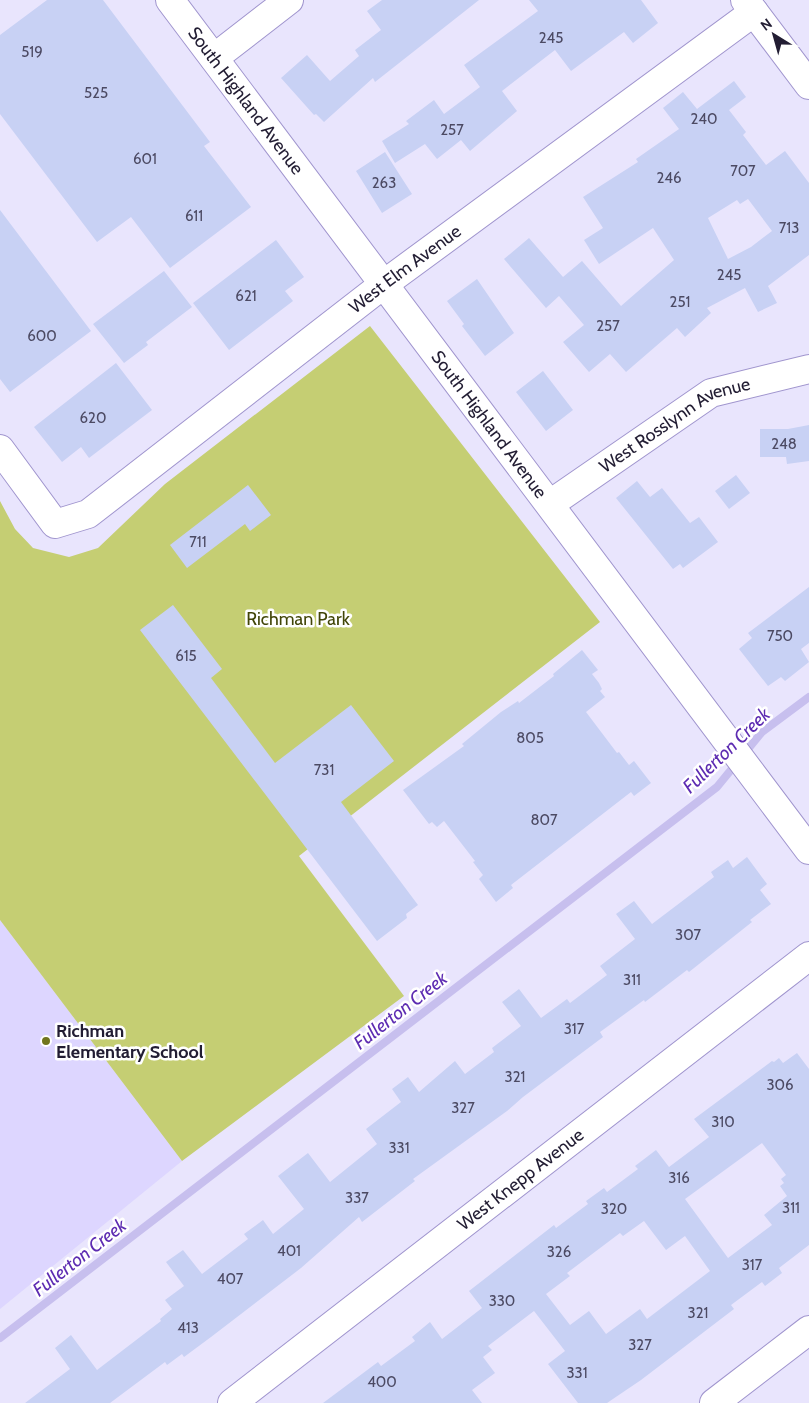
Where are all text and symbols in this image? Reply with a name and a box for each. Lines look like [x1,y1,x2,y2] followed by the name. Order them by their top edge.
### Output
[749,10,799,60] north arrow
[757,14,776,35] text: N
[183,23,308,179] street label: South Highland Avenue
[539,29,563,47] house number: 245
[21,43,43,61] house number: 519
[84,84,108,102] house number: 525
[691,110,718,128] house number: 240
[440,121,464,139] house number: 257
[133,150,157,168] house number: 601
[730,162,756,180] house number: 707
[656,169,682,187] house number: 246
[372,174,396,192] house number: 263
[185,207,203,225] house number: 611
[779,219,799,237] house number: 713
[344,220,465,318] street label: West Elm Avenue
[717,266,741,284] house number: 245
[235,287,257,305] house number: 621
[670,293,690,311] house number: 251
[596,317,620,335] house number: 257
[27,327,57,345] house number: 600
[427,346,552,503] street label: South Highland Avenue
[595,373,752,478] street label: West Rosslynn Avenue
[80,409,106,427] house number: 620
[771,435,797,453] house number: 248
[189,533,207,551] house number: 711
[246,608,351,630] park label: Richman Park
[767,627,793,645] house number: 750
[175,647,197,665] house number: 615
[678,702,776,798] water label: Fullerton Creek
[516,729,544,747] house number: 805
[314,761,334,779] house number: 731
[531,811,558,829] house number: 807
[675,926,701,944] house number: 307
[349,966,453,1054] water label: Fullerton Creek
[623,971,641,989] house number: 311
[56,1020,204,1063] place label: Richman Elementary School
[564,1020,585,1038] house number: 317
[40,1035,52,1047] marker: Richman Elementary School
[505,1068,525,1086] house number: 321
[766,1076,794,1094] house number: 306
[451,1099,475,1117] house number: 327
[711,1113,735,1131] house number: 310
[453,1124,588,1235] street label: West Knepp Avenue
[388,1139,410,1157] house number: 331
[668,1169,690,1187] house number: 316
[345,1189,369,1207] house number: 337
[782,1199,800,1217] house number: 311
[601,1200,627,1218] house number: 320
[28,1213,132,1301] water label: Fullerton Creek
[277,1242,301,1260] house number: 401
[547,1243,571,1261] house number: 326
[742,1256,763,1274] house number: 317
[217,1270,244,1288] house number: 407
[489,1292,515,1310] house number: 330
[688,1304,708,1322] house number: 321
[177,1319,199,1337] house number: 413
[628,1336,652,1354] house number: 327
[566,1364,588,1382] house number: 331
[367,1373,397,1391] house number: 400

